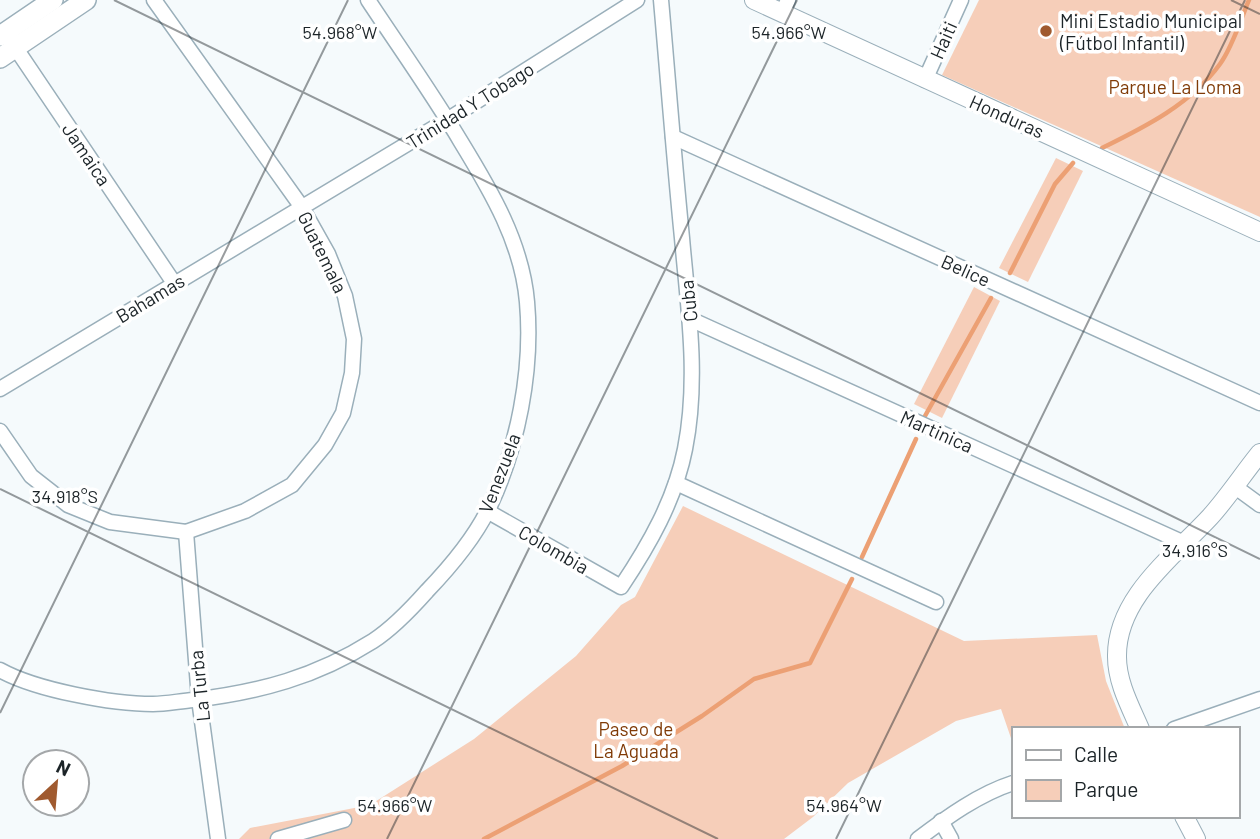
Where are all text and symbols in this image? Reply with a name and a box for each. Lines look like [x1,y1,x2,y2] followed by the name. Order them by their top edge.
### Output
[1059,9,1242,54] place label: Mini Estadio Municipal (Fútbol Infantil)
[925,18,961,62] street label: Haiti
[303,21,378,43] text: 54.968°W
[752,21,827,43] text: 54.966°W
[1038,23,1054,39] marker: Mini Estadio Municipal (Fútbol Infantil)
[402,57,538,153] street label: Trinidad Y Tobago
[1108,75,1242,98] park label: Parque La Loma
[966,89,1048,143] street label: Honduras
[58,118,116,190] street label: Jamaica
[293,208,353,296] street label: Guatemala
[938,249,994,291] street label: Belice
[111,269,189,327] street label: Bahamas
[674,279,702,323] street label: Cuba
[897,405,977,457] street label: Martinica
[473,430,525,516] street label: Venezuela
[32,485,98,507] text: 34.918°S
[515,520,593,578] street label: Colombia
[1162,539,1228,561] text: 34.916°S
[184,649,214,723] street label: La Turba
[593,717,679,762] park label: Paseo de La Aguada
[1012,727,1239,818] legend
[1074,741,1118,766] text: Calle
[21,748,91,818] north arrow
[53,754,74,780] text: N
[1074,776,1139,801] text: Parque
[358,794,433,816] text: 54.966°W
[806,794,882,816] text: 54.964°W

